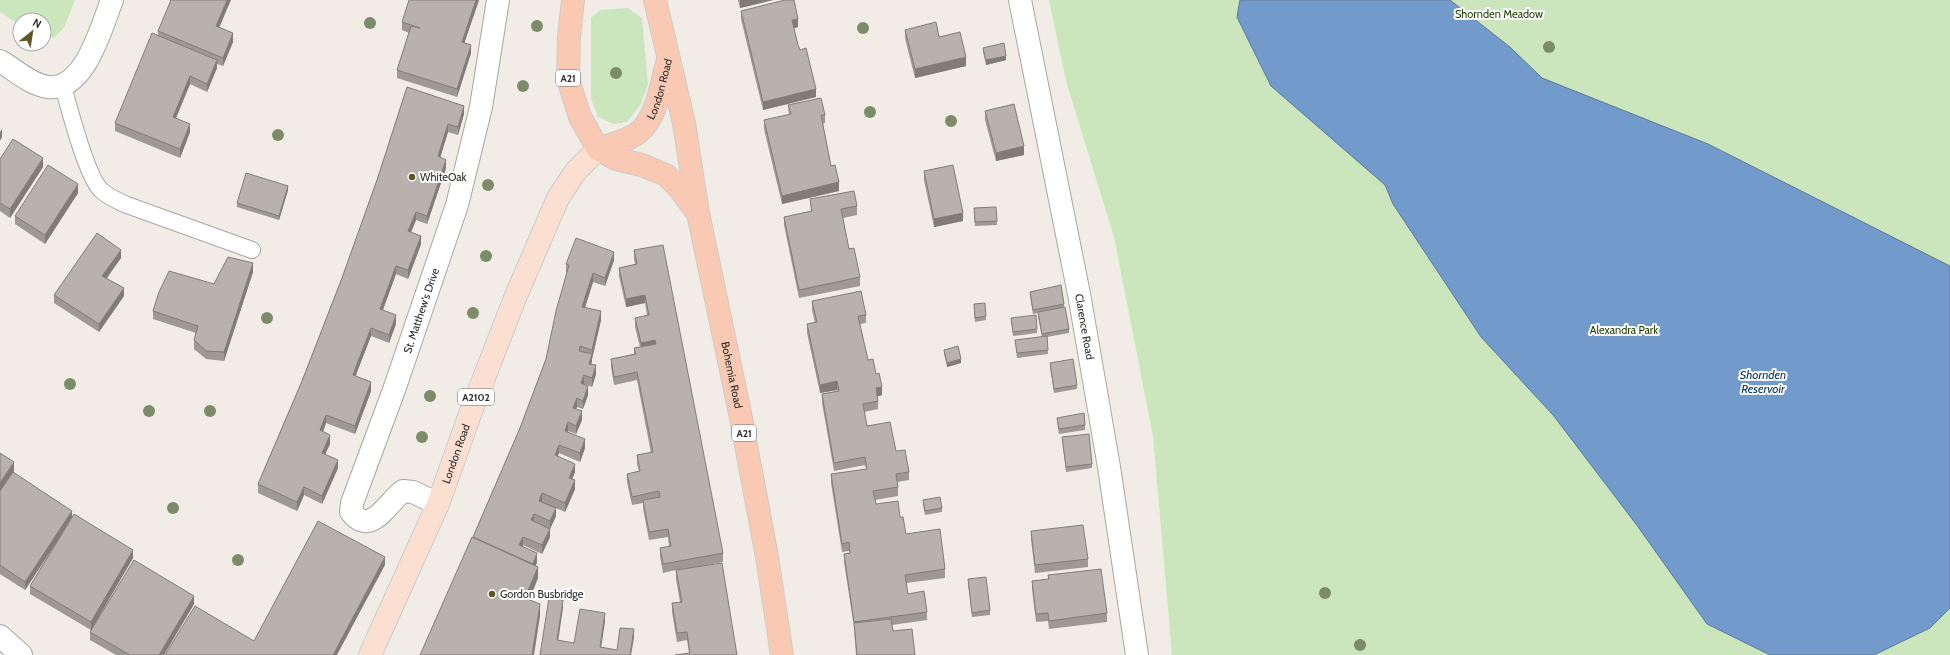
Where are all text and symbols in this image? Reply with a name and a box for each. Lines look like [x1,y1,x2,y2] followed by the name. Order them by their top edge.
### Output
[1455,7,1543,21] park label: Shornden Meadow
[12,12,52,52] north arrow
[30,15,44,31] text: N
[644,57,675,122] street label: London Road
[556,70,580,86] road number: A21
[420,170,467,184] place label: WhiteOak
[407,172,417,182] marker: WhiteOak
[400,266,442,355] street label: St. Matthew's Drive
[1072,293,1097,361] street label: Clarence Road
[1590,323,1658,337] park label: Alexandra Park
[718,340,746,410] street label: Bohemia Road
[1740,367,1786,396] water label: Shornden Reservoir
[458,389,494,405] road number: A2102
[439,422,473,485] street label: London Road
[732,425,756,441] road number: A21
[500,587,584,601] place label: Gordon Busbridge
[487,589,497,599] marker: Gordon Busbridge

